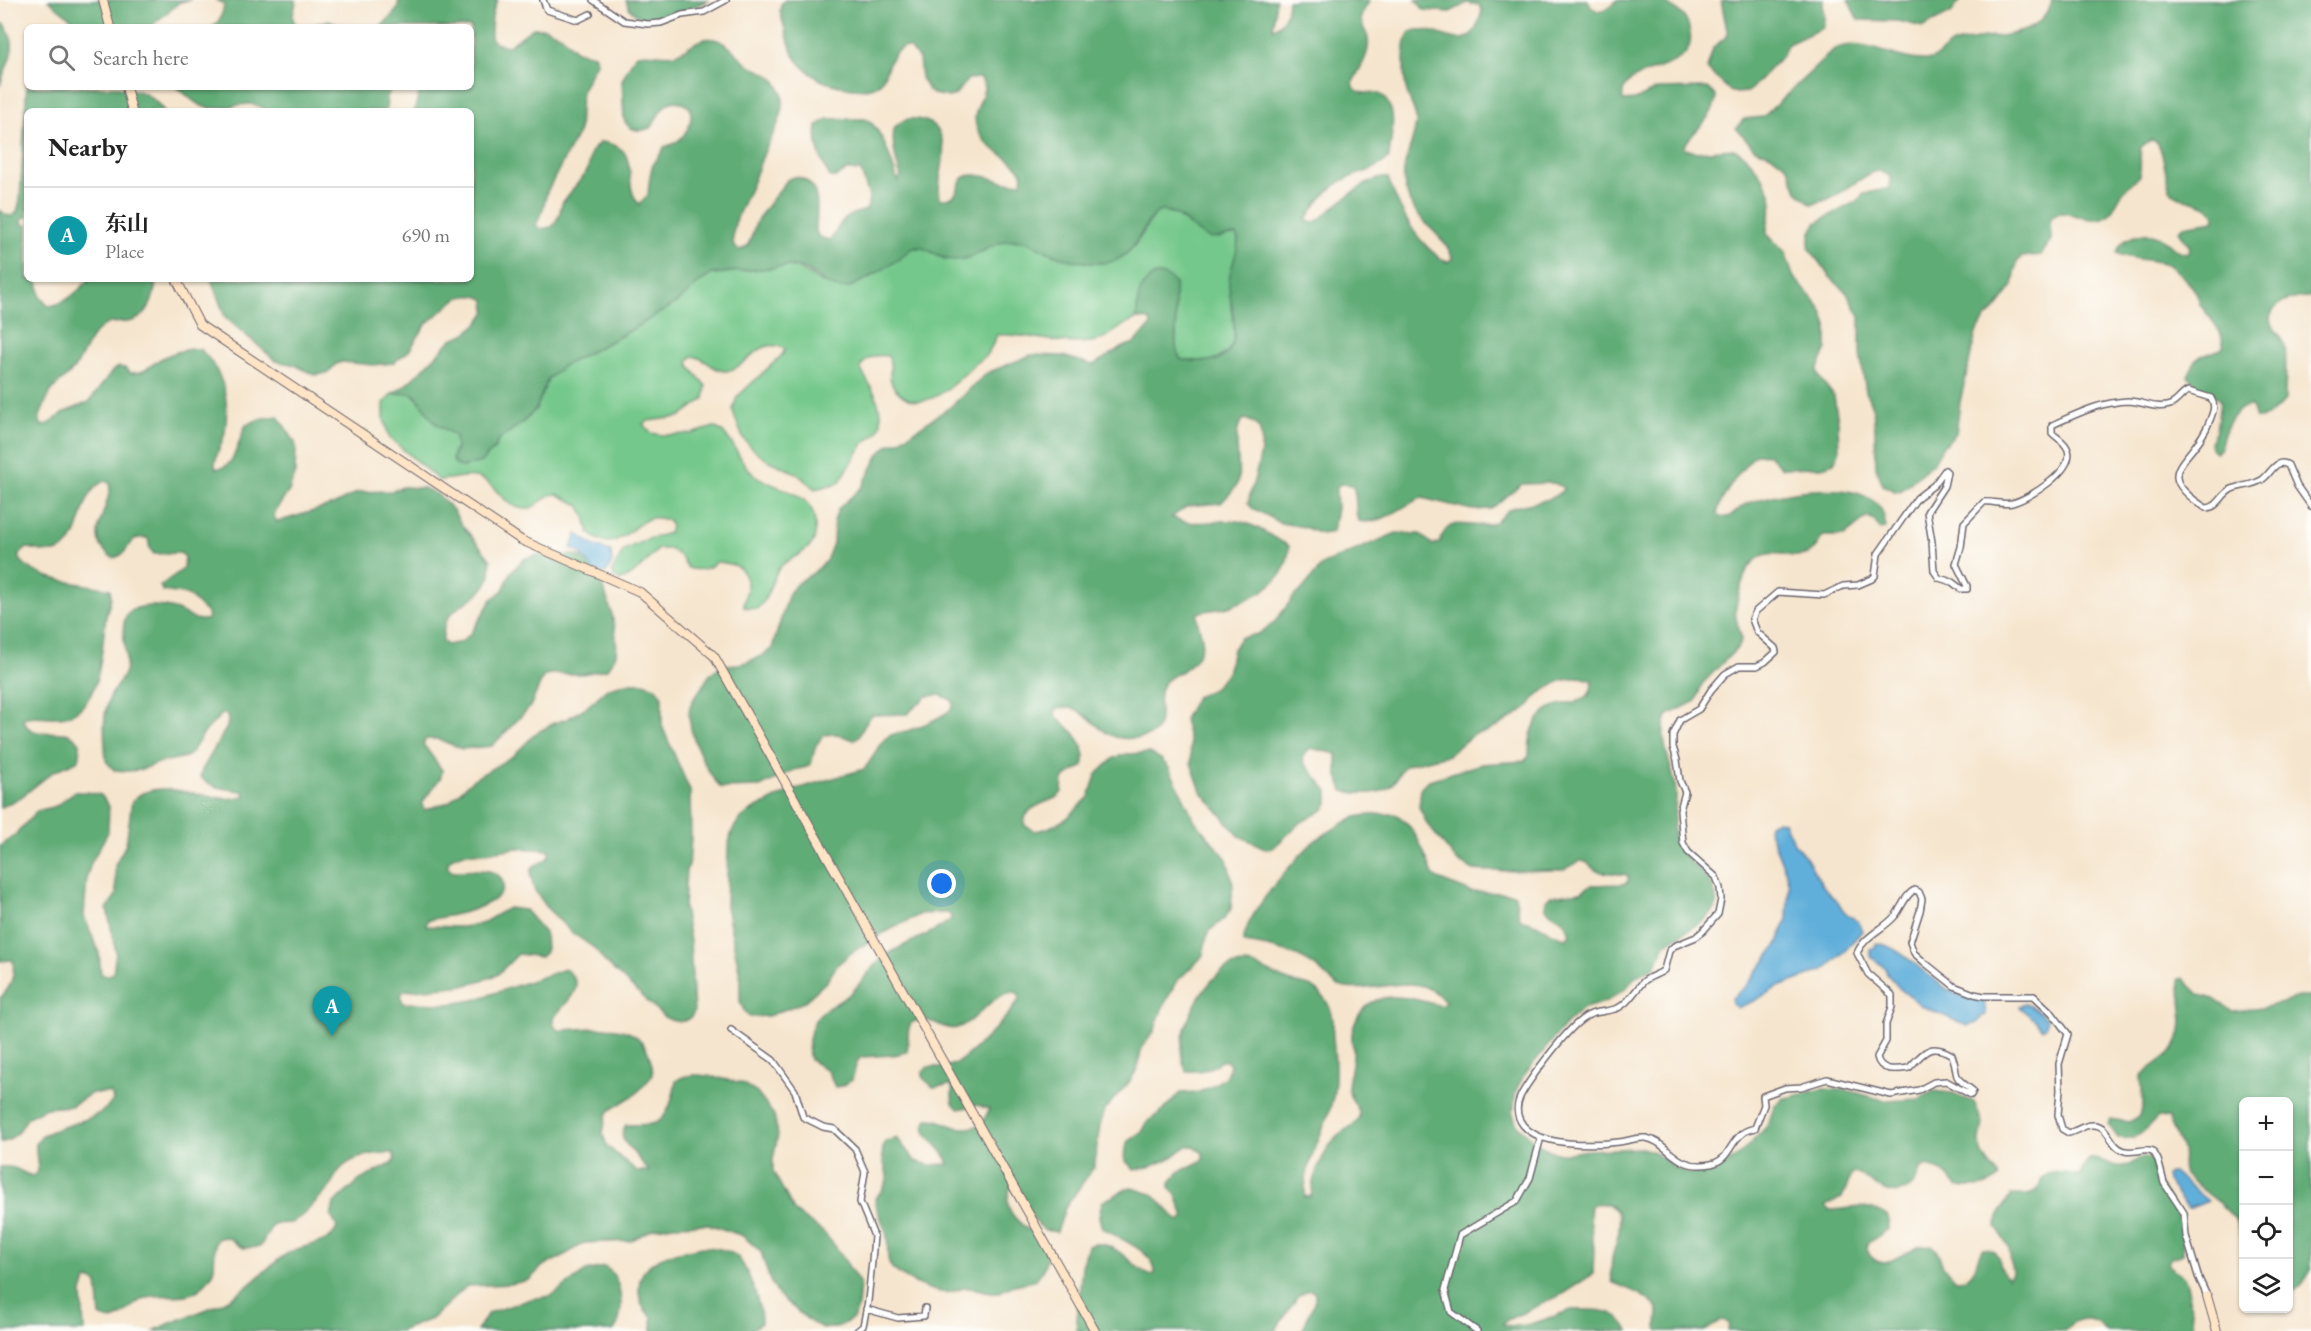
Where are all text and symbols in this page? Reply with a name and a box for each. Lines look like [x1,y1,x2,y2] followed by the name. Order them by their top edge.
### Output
[24,24,474,90] search box
[45,41,78,74] icon: search
[93,43,188,72] text: Search here
[48,130,128,164] text: Nearby
[105,209,149,238] text: 东山
[60,222,75,248] text: A
[402,222,450,248] text: 690 m
[105,238,144,264] text: Place
[927,869,956,898] your location
[312,986,352,1036] pin: A
[2239,1097,2293,1313] map controls
[2239,1097,2293,1151] button: +
[2239,1151,2293,1205] button: −
[2239,1205,2293,1259] button: locate
[2239,1259,2293,1313] button: layers

